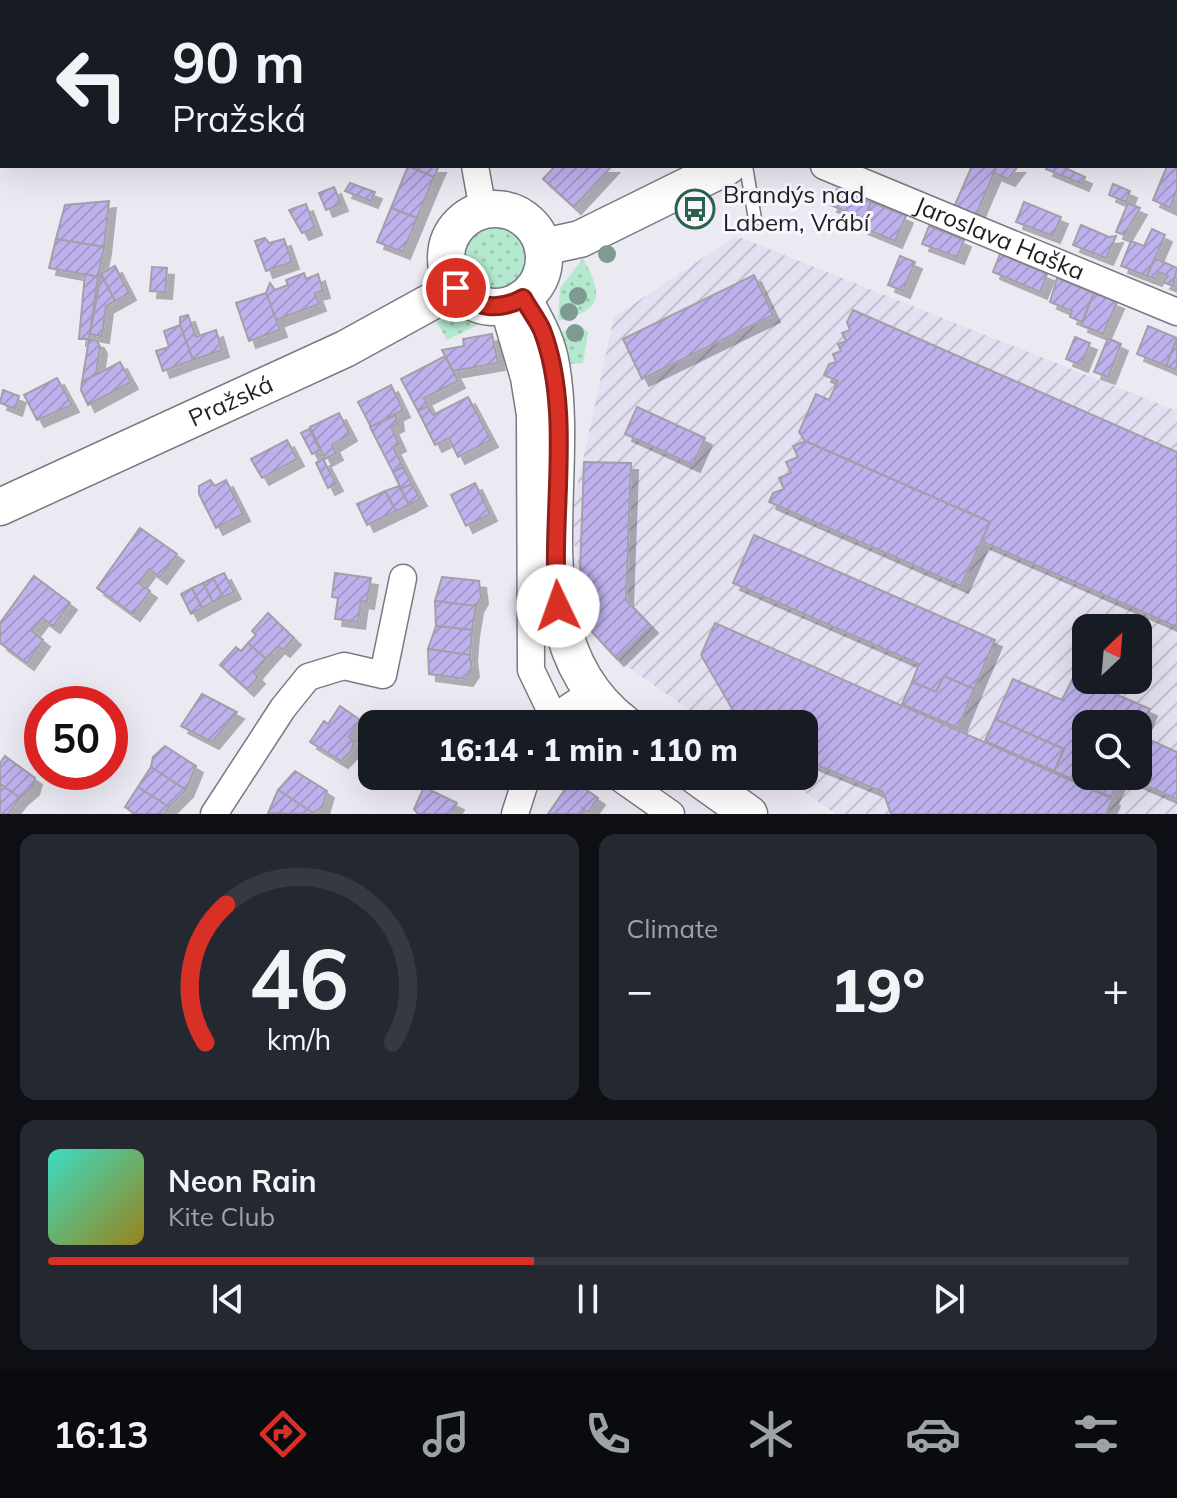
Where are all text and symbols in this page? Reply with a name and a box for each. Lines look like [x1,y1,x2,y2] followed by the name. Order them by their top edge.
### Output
[172,27,305,97] text: 90 m
[40,32,144,136] icon: left
[172,96,306,141] text: Pražská
[723,179,871,237] place label: Brandýs nad Labem, Vrábí
[674,188,716,230] bus stop icon: Brandýs nad Labem, Vrábí
[911,189,1089,286] street label: Jaroslava Haška
[422,254,490,322] pin
[434,266,478,310] icon: arrive
[184,368,277,433] street label: Pražská
[516,564,600,648] position arrow
[1072,614,1152,694] north arrow
[1072,614,1152,790] map controls
[24,686,128,790] speed limit sign: 50
[1072,710,1152,790] button: search
[438,731,738,769] text: 16:14 · 1 min · 110 m
[627,912,718,945] text: Climate
[249,925,349,1030] text: 46
[830,952,925,1027] text: 19°
[627,962,653,1017] text: −
[1103,962,1129,1017] text: +
[267,1021,332,1057] text: km/h
[168,1162,317,1200] text: Neon Rain
[168,1200,275,1233] text: Kite Club
[206,1277,250,1321] icon: previous
[566,1277,610,1321] icon: pause
[927,1277,971,1321] icon: next
[255,1406,311,1462] icon: directions
[418,1406,474,1462] icon: music
[580,1406,636,1462] icon: phone
[743,1406,799,1462] icon: climate
[905,1406,961,1462] icon: car
[1068,1406,1124,1462] icon: filters
[53,1412,149,1457] text: 16:13

